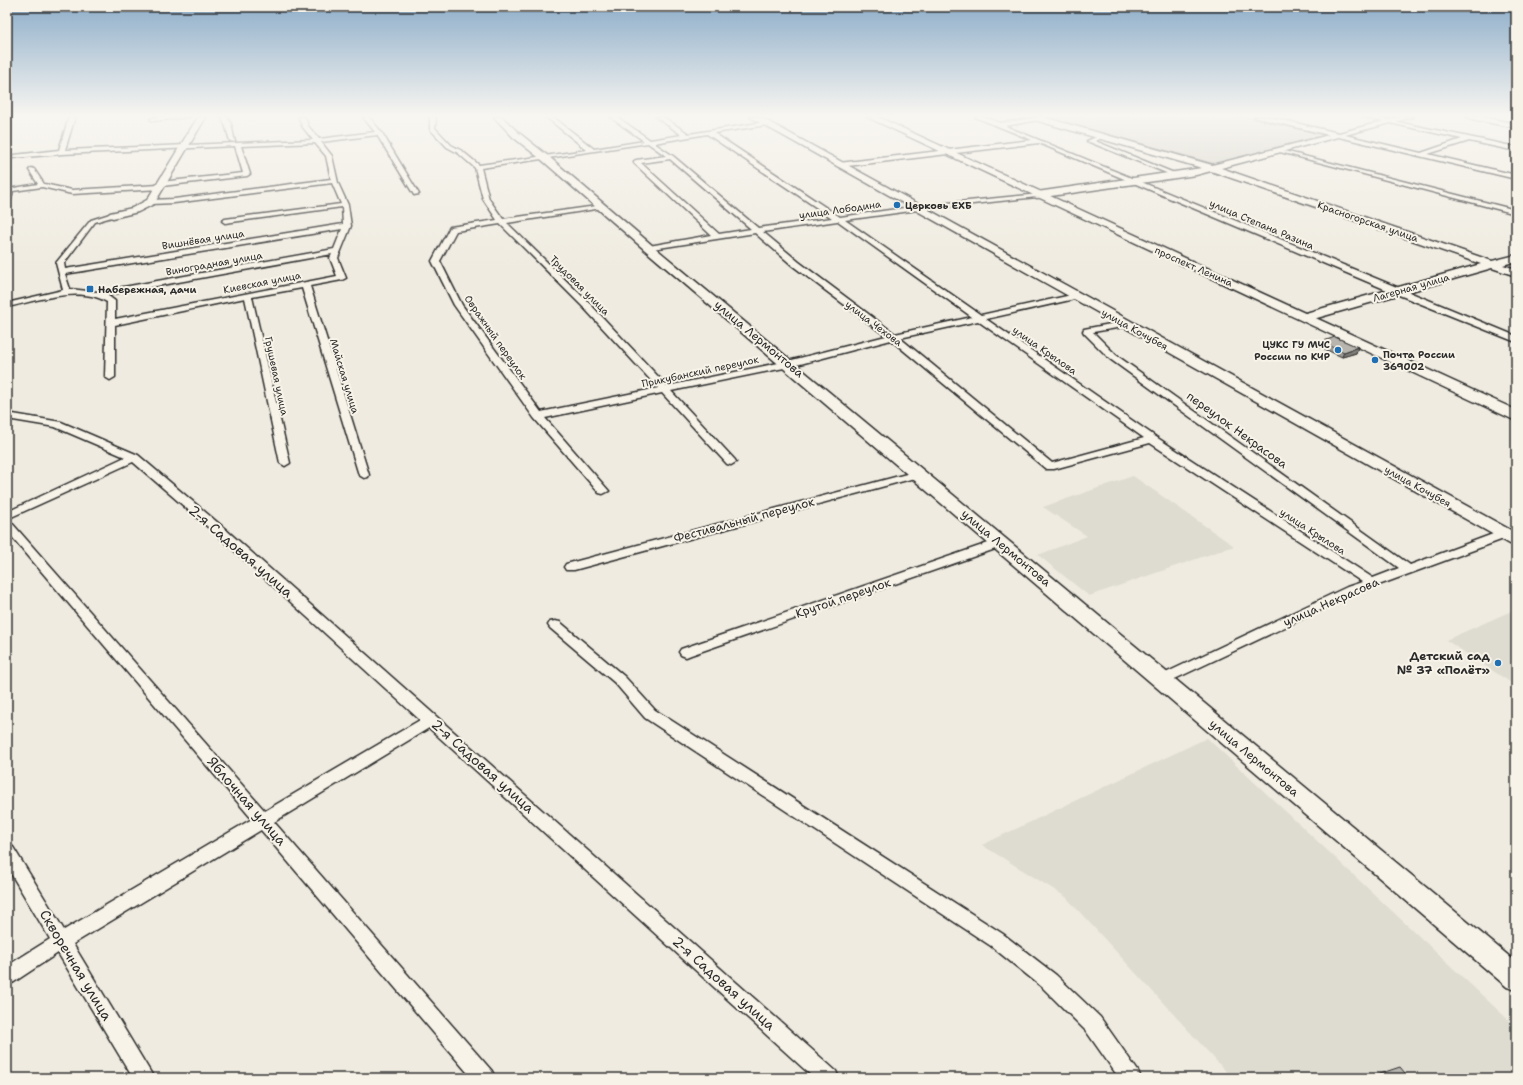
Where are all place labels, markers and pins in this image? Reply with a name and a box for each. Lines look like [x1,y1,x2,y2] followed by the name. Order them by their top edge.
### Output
[905,199,972,212] place label: Церковь ЕХБ
[892,200,902,210] marker: Церковь ЕХБ
[98,283,196,296] place label: Набережная, дачи
[85,284,95,294] marker: Набережная, дачи
[1254,338,1330,363] place label: ЦУКС ГУ МЧС России по КЧР
[1333,345,1343,355] marker: ЦУКС ГУ МЧС России по КЧР
[1383,348,1455,373] place label: Почта России 369002
[1370,355,1380,365] marker: Почта России 369002
[1397,648,1491,678] place label: Детский сад № 37 «Полёт»
[1493,658,1503,668] marker: Детский сад № 37 «Полёт»

